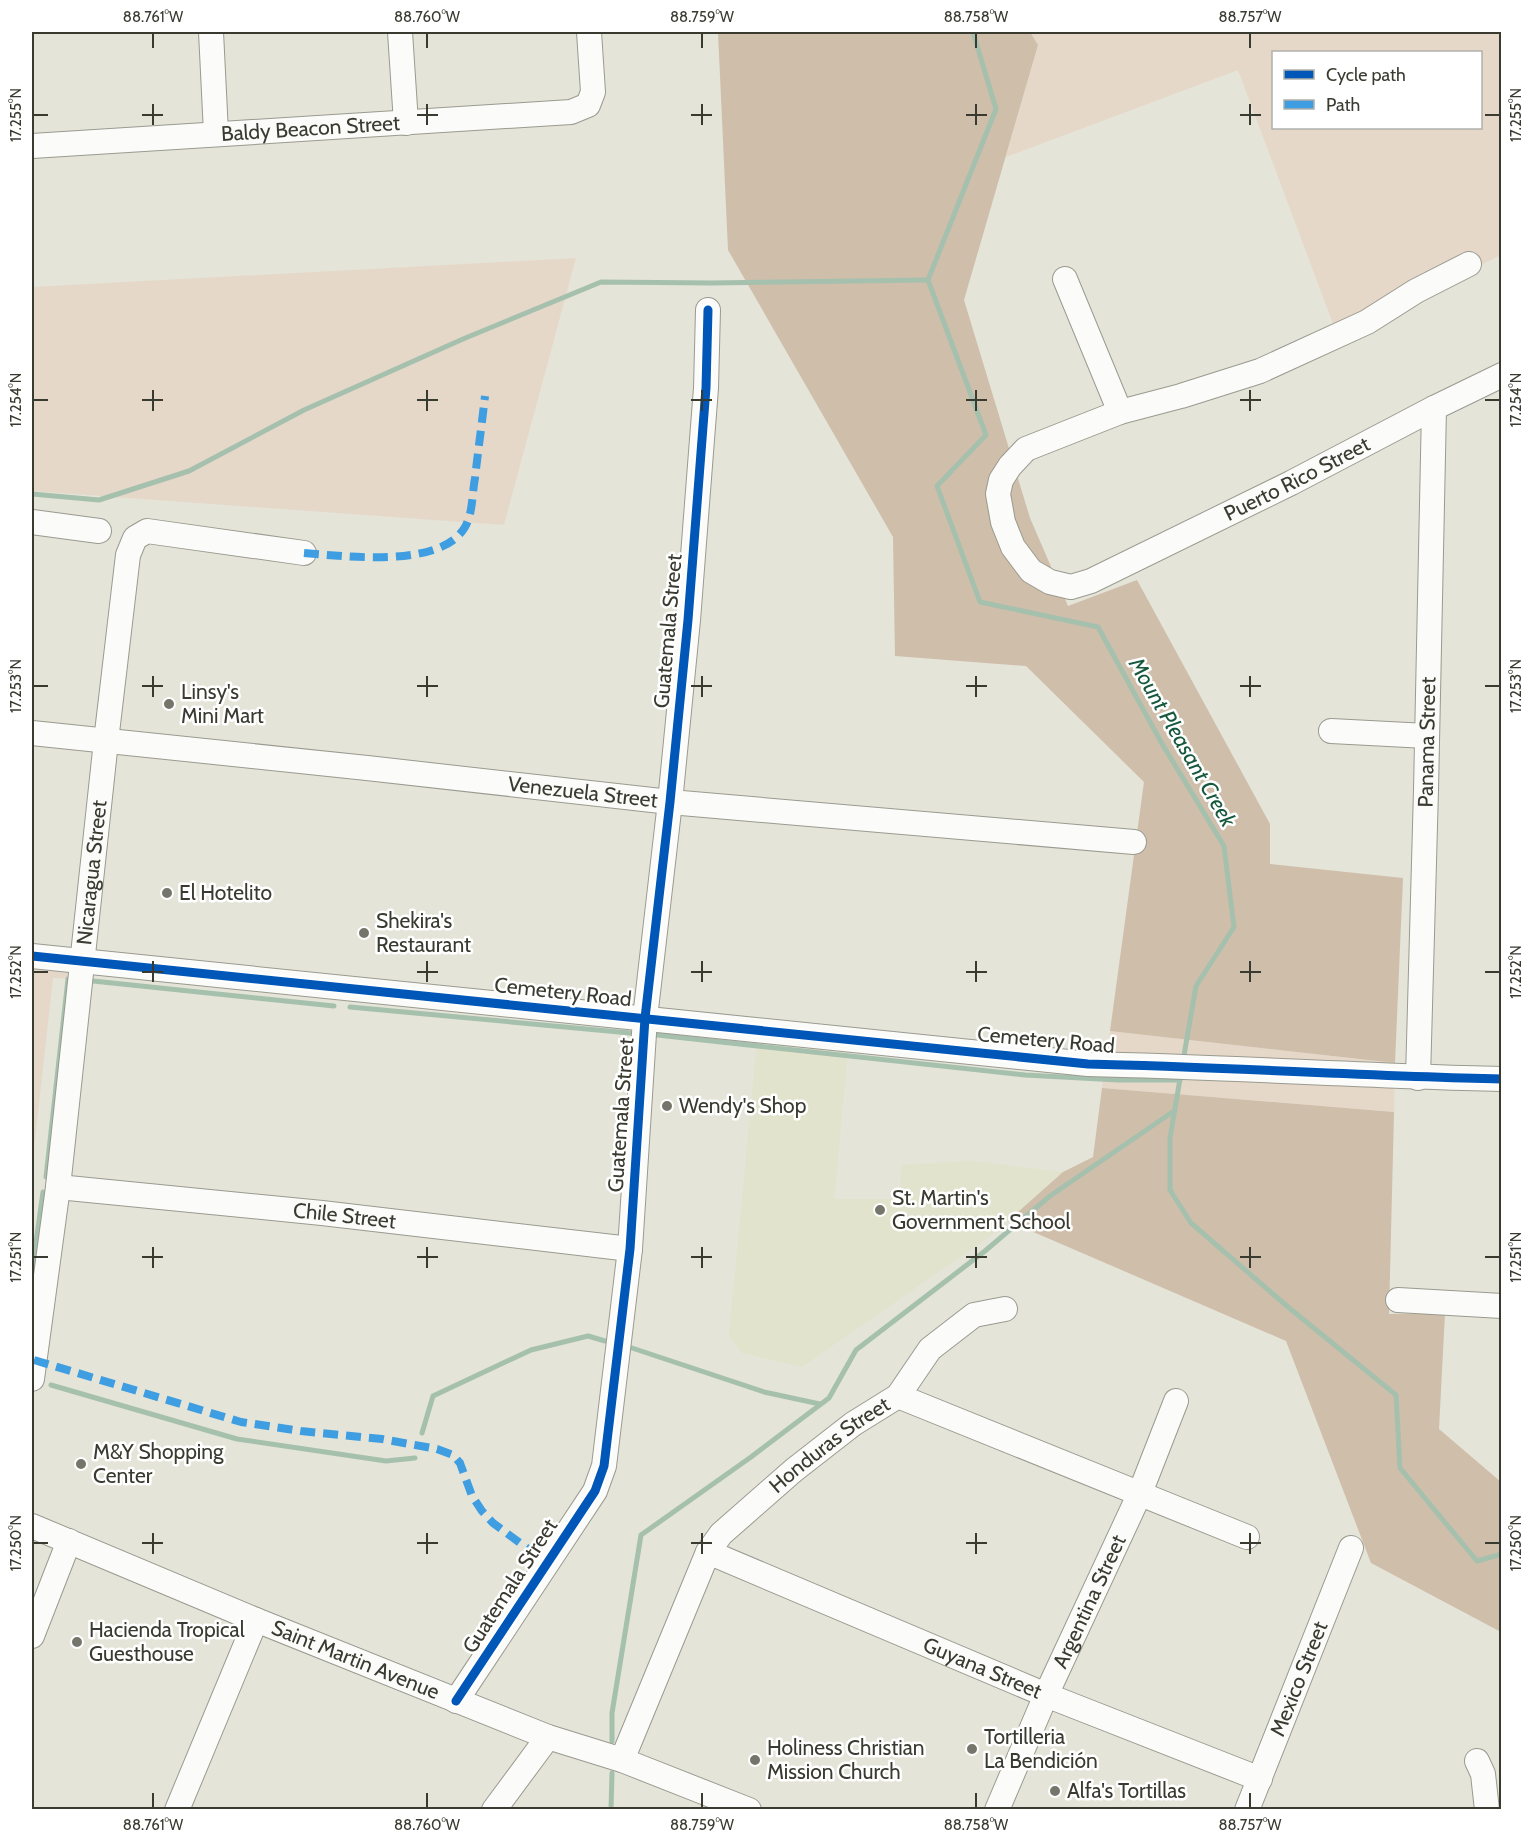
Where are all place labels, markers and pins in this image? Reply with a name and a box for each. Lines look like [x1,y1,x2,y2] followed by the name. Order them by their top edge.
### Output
[181,679,264,728] place label: Linsy's Mini Mart
[162,697,176,711] marker: Linsy's Mini Mart
[179,880,272,905] place label: El Hotelito
[160,886,174,900] marker: El Hotelito
[376,908,471,957] place label: Shekira's Restaurant
[357,926,371,940] marker: Shekira's Restaurant
[679,1093,806,1118] place label: Wendy's Shop
[660,1099,674,1113] marker: Wendy's Shop
[892,1185,1070,1234] place label: St. Martin's Government School
[873,1203,887,1217] marker: St. Martin's Government School
[93,1439,224,1488] place label: M&Y Shopping Center
[74,1457,88,1471] marker: M&Y Shopping Center
[89,1617,245,1666] place label: Hacienda Tropical Guesthouse
[70,1635,84,1649] marker: Hacienda Tropical Guesthouse
[984,1724,1098,1773] place label: Tortilleria La Bendición
[767,1735,925,1784] place label: Holiness Christian Mission Church
[965,1742,979,1756] marker: Tortilleria La Bendición
[748,1753,762,1767] marker: Holiness Christian Mission Church
[1067,1778,1186,1803] place label: Alfa's Tortillas
[1048,1784,1062,1798] marker: Alfa's Tortillas

